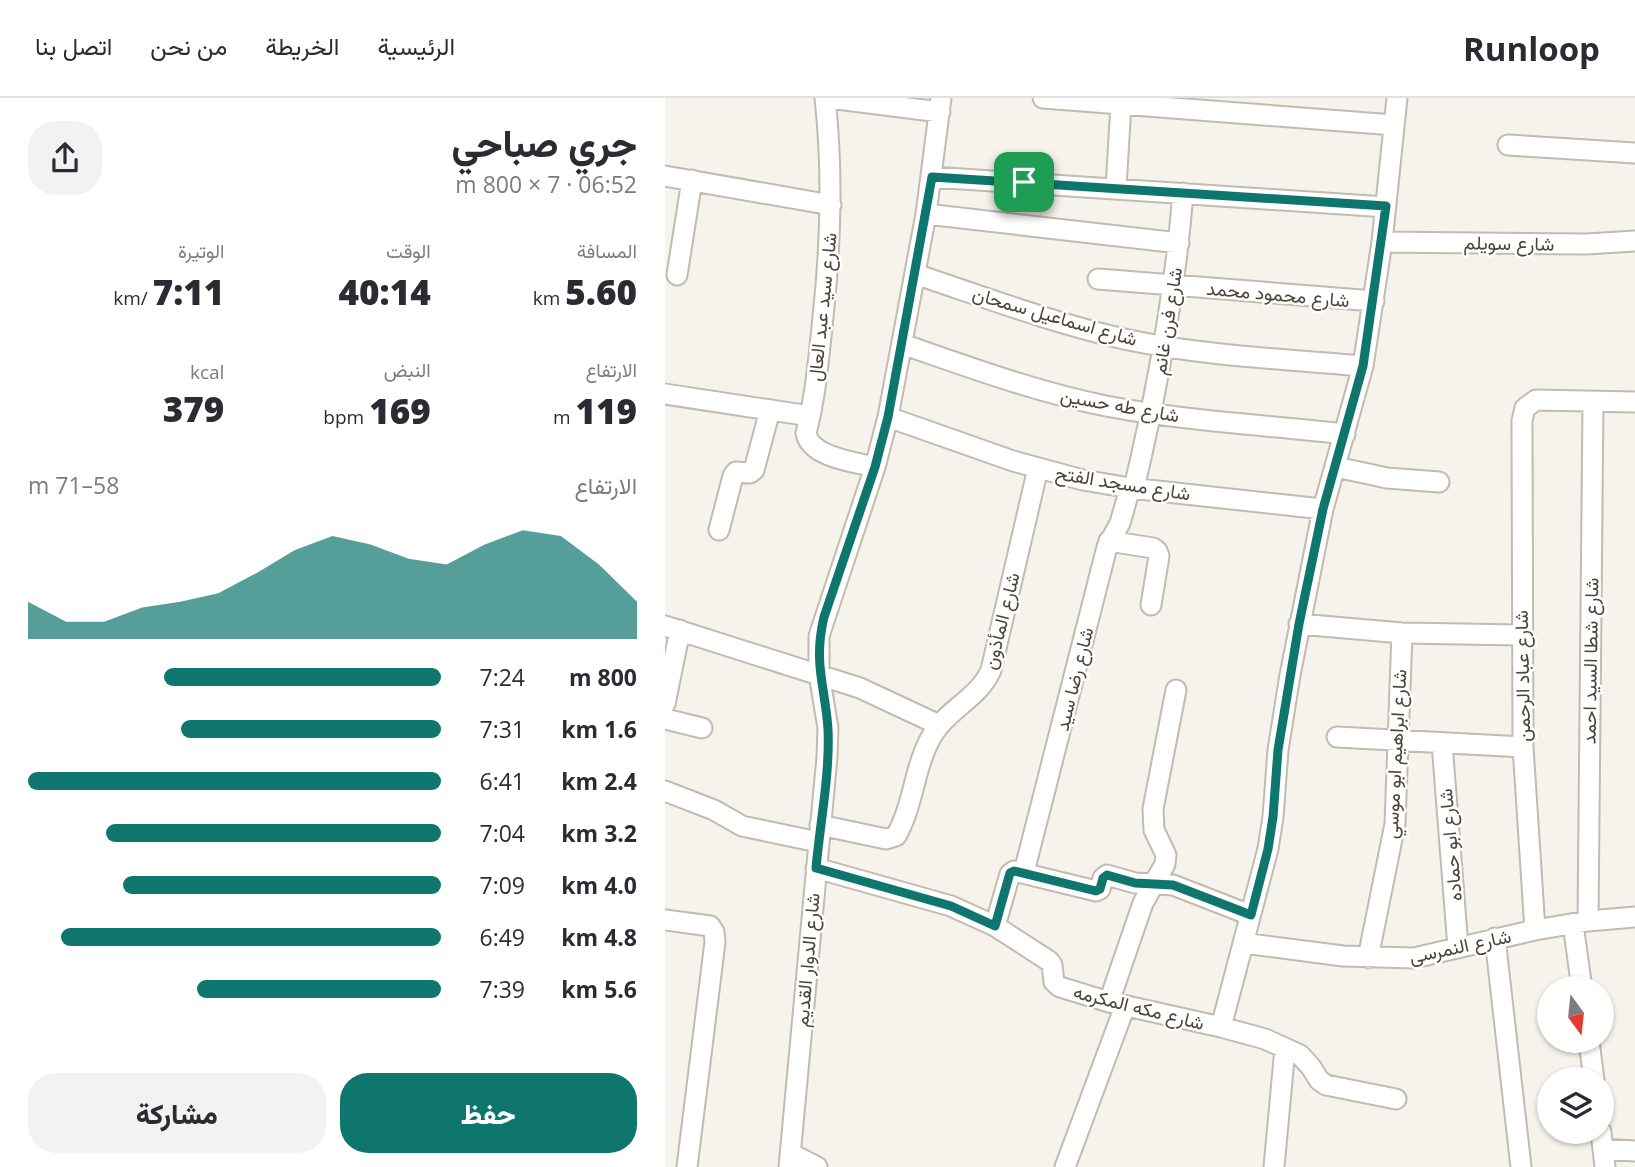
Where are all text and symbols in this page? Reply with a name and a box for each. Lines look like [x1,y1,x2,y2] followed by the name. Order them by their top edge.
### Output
[1463,26,1600,71] text: Runloop
[35,29,112,62] text: اتصل بنا
[150,29,227,62] text: من نحن
[265,29,339,62] text: الخريطة
[377,29,455,62] text: الرئيسية
[451,116,637,168] text: جري صباحي
[28,121,102,195] button: share
[994,152,1054,212] pin
[1005,163,1043,201] icon: arrive
[455,168,637,200] text: 06:52 · 7 × 800 m
[1463,229,1555,257] street label: شارع سويلم
[801,231,843,383] street label: شارع سيد عبد العال
[178,238,224,264] text: الوتيرة
[386,238,431,264] text: الوقت
[577,238,637,264] text: المسافة
[1146,265,1188,377] street label: شارع فرن غانم
[153,268,224,315] text: 7:11
[339,268,431,315] text: 40:14
[565,268,637,315] text: 5.60
[1205,275,1351,313] street label: شارع محمود محمد
[970,280,1140,352] street label: شارع اسماعيل سمحان
[113,285,153,311] text: /km
[533,285,565,311] text: km
[384,357,431,383] text: النبض
[585,357,637,383] text: الارتفاع
[190,359,224,385] text: kcal
[1058,382,1182,428] street label: شارع طه حسين
[163,385,224,432] text: 379
[369,387,431,434] text: 169
[575,387,637,434] text: 119
[323,404,369,430] text: bpm
[553,404,575,430] text: m
[1053,459,1192,508] street label: شارع مسجد الفتح
[28,469,119,501] text: 58–71 m
[575,469,637,501] text: الارتفاع
[976,570,1026,672] street label: شارع المأذون
[1576,577,1604,745] street label: شارع شطا السيد احمد
[1508,610,1536,742] street label: شارع عباد الرحمن
[1049,624,1099,734] street label: شارع رضا سيد
[480,661,525,693] text: 7:24
[569,661,637,693] text: 800 m
[1378,668,1415,840] street label: شارع ابراهيم ابو موسي
[480,713,525,745] text: 7:31
[561,713,637,745] text: 1.6 km
[480,765,525,797] text: 6:41
[561,765,637,797] text: 2.4 km
[1432,788,1468,902] street label: شارع ابو حماده
[480,817,525,849] text: 7:04
[561,817,637,849] text: 3.2 km
[480,869,525,901] text: 7:09
[561,869,637,901] text: 4.0 km
[788,892,826,1028] street label: شارع الدوار القديم
[480,921,525,953] text: 6:49
[561,921,637,953] text: 4.8 km
[1407,923,1513,969] street label: شارع النمرسى
[480,973,525,1005] text: 7:39
[561,973,637,1005] text: 5.6 km
[1537,976,1613,1054] north arrow
[1537,976,1614,1144] map controls
[1071,978,1207,1036] street label: شارع مكه المكرمه
[1537,1067,1614,1144] button: layers
[28,1073,326,1153] button: مشاركة
[340,1073,637,1153] button: حفظ

